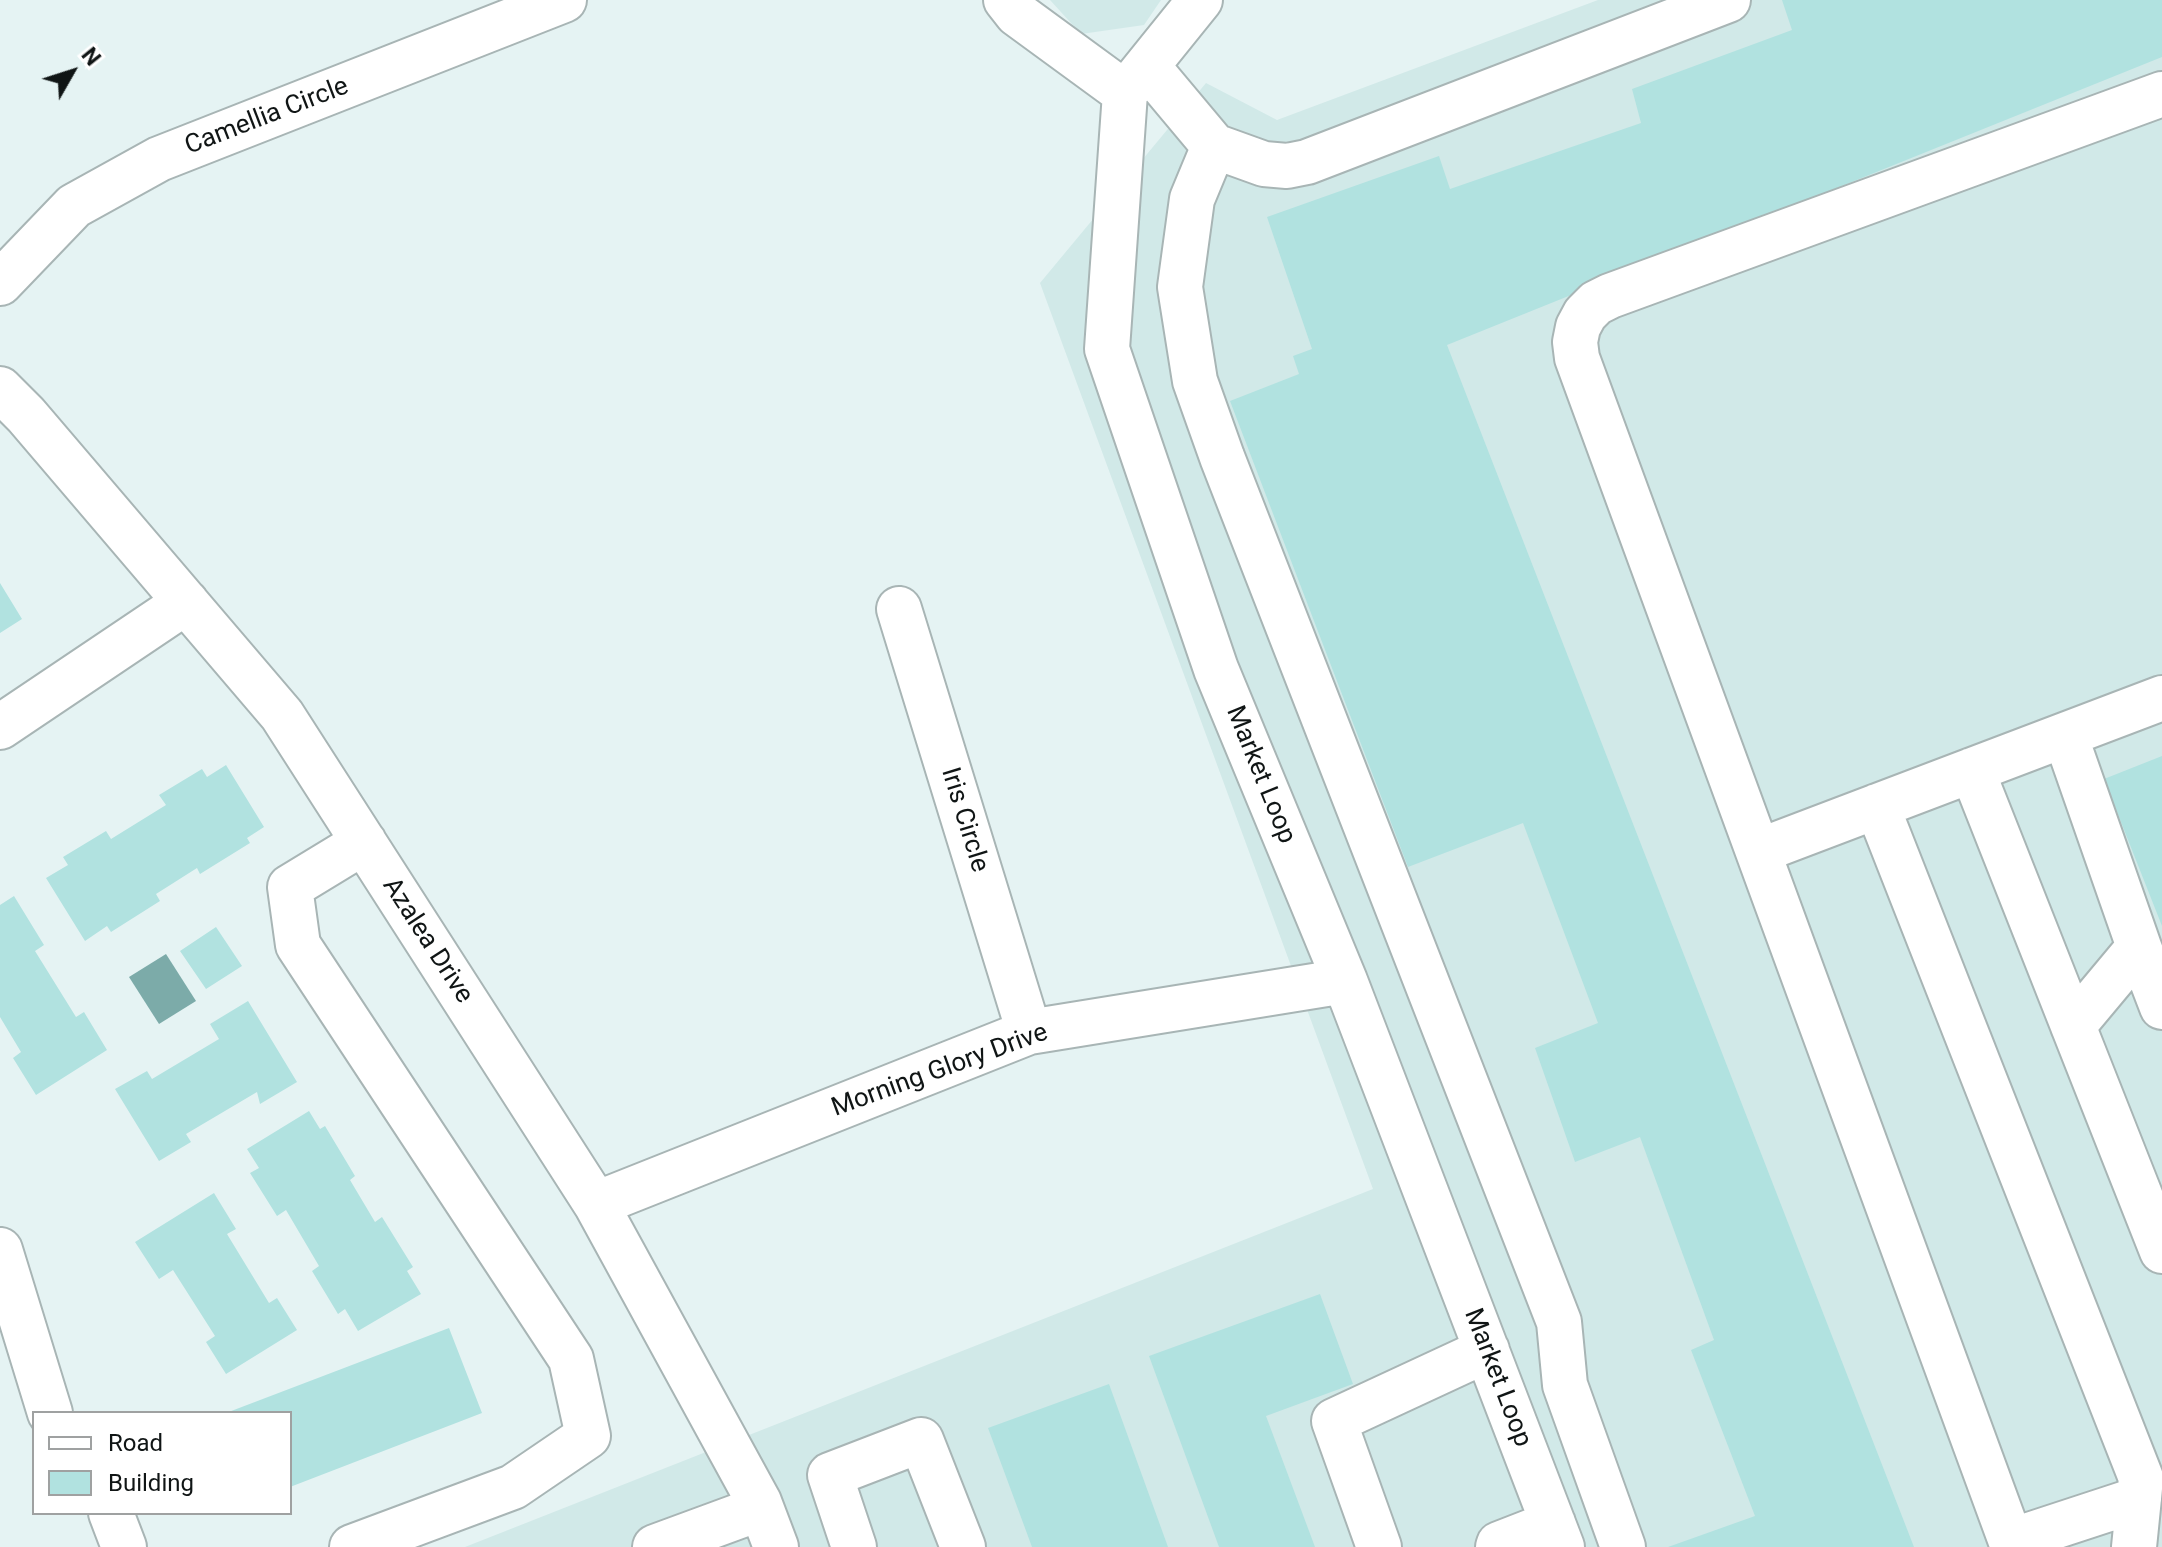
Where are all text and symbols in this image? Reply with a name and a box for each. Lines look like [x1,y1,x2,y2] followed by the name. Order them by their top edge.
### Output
[32,32,112,112] north arrow
[76,43,106,70] text: N
[181,71,353,163] street label: Camellia Circle
[1218,702,1302,848] street label: Market Loop
[933,764,995,876] street label: Iris Circle
[375,872,479,1010] street label: Azalea Drive
[828,1017,1052,1125] street label: Morning Glory Drive
[1456,1304,1538,1452] street label: Market Loop
[32,1411,292,1515] legend
[108,1429,163,1457] text: Road
[108,1469,194,1497] text: Building

